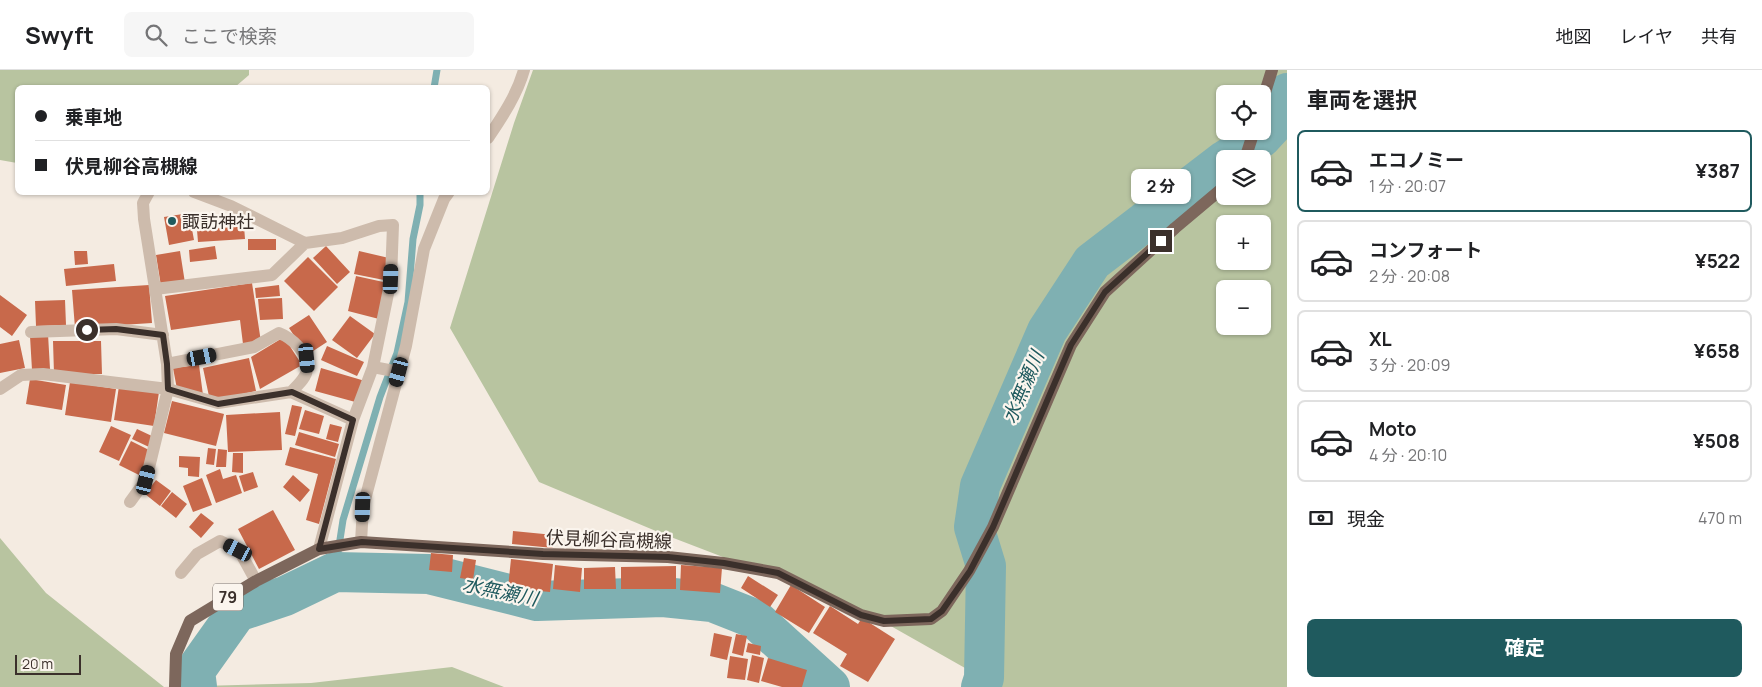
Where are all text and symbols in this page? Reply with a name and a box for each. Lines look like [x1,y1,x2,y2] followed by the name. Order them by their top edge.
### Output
[124,12,474,57] search box
[25,18,94,51] text: Swyft
[142,21,170,49] icon: search
[182,23,277,49] text: ここで検索
[1556,24,1592,48] text: 地図
[1620,24,1673,48] text: レイヤ
[1701,24,1737,48] text: 共有
[1216,85,1271,335] map controls
[1216,85,1271,140] button: locate
[1307,85,1417,115] text: 車両を選択
[65,104,122,130] text: 乗車地
[1369,147,1464,173] text: エコノミー
[1309,149,1354,194] icon: car
[1216,150,1271,205] button: layers
[65,153,198,179] text: 伏見柳谷高槻線
[1696,158,1740,184] text: ¥387
[1131,169,1191,204] callout: 2 分
[1147,175,1175,197] text: 2 分
[1369,175,1446,197] text: 1 分 · 20:07
[182,209,254,233] place label: 諏訪神社
[166,215,178,227] marker: 諏訪神社
[1216,215,1271,270] button: +
[1150,230,1172,252] route end
[1369,237,1482,263] text: コンフォート
[1309,239,1354,284] icon: car
[1695,248,1740,274] text: ¥522
[382,264,399,294] car
[1369,265,1450,287] text: 2 分 · 20:08
[1216,280,1271,335] button: −
[76,319,98,341] route start
[1369,326,1392,352] text: XL
[1309,329,1354,374] icon: car
[1694,338,1740,364] text: ¥658
[298,342,315,374] car
[996,345,1051,427] water label: 水無瀬川
[185,347,218,367] car
[1369,354,1450,376] text: 3 分 · 20:09
[387,356,410,388] car
[1369,416,1416,442] text: Moto
[1309,419,1354,464] icon: car
[1693,428,1740,454] text: ¥508
[1369,444,1447,466] text: 4 分 · 20:10
[135,464,156,496] car
[354,492,371,522] car
[1307,504,1335,532] icon: cash
[1347,506,1385,532] text: 現金
[1698,507,1742,529] text: 470 m
[546,525,672,553] street label: 伏見柳谷高槻線
[221,537,254,563] car
[460,570,542,612] water label: 水無瀬川
[213,584,243,610] road number: 79
[1307,619,1742,677] button: 確定
[15,652,81,675] scale bar
[22,654,53,673] text: 20 m

